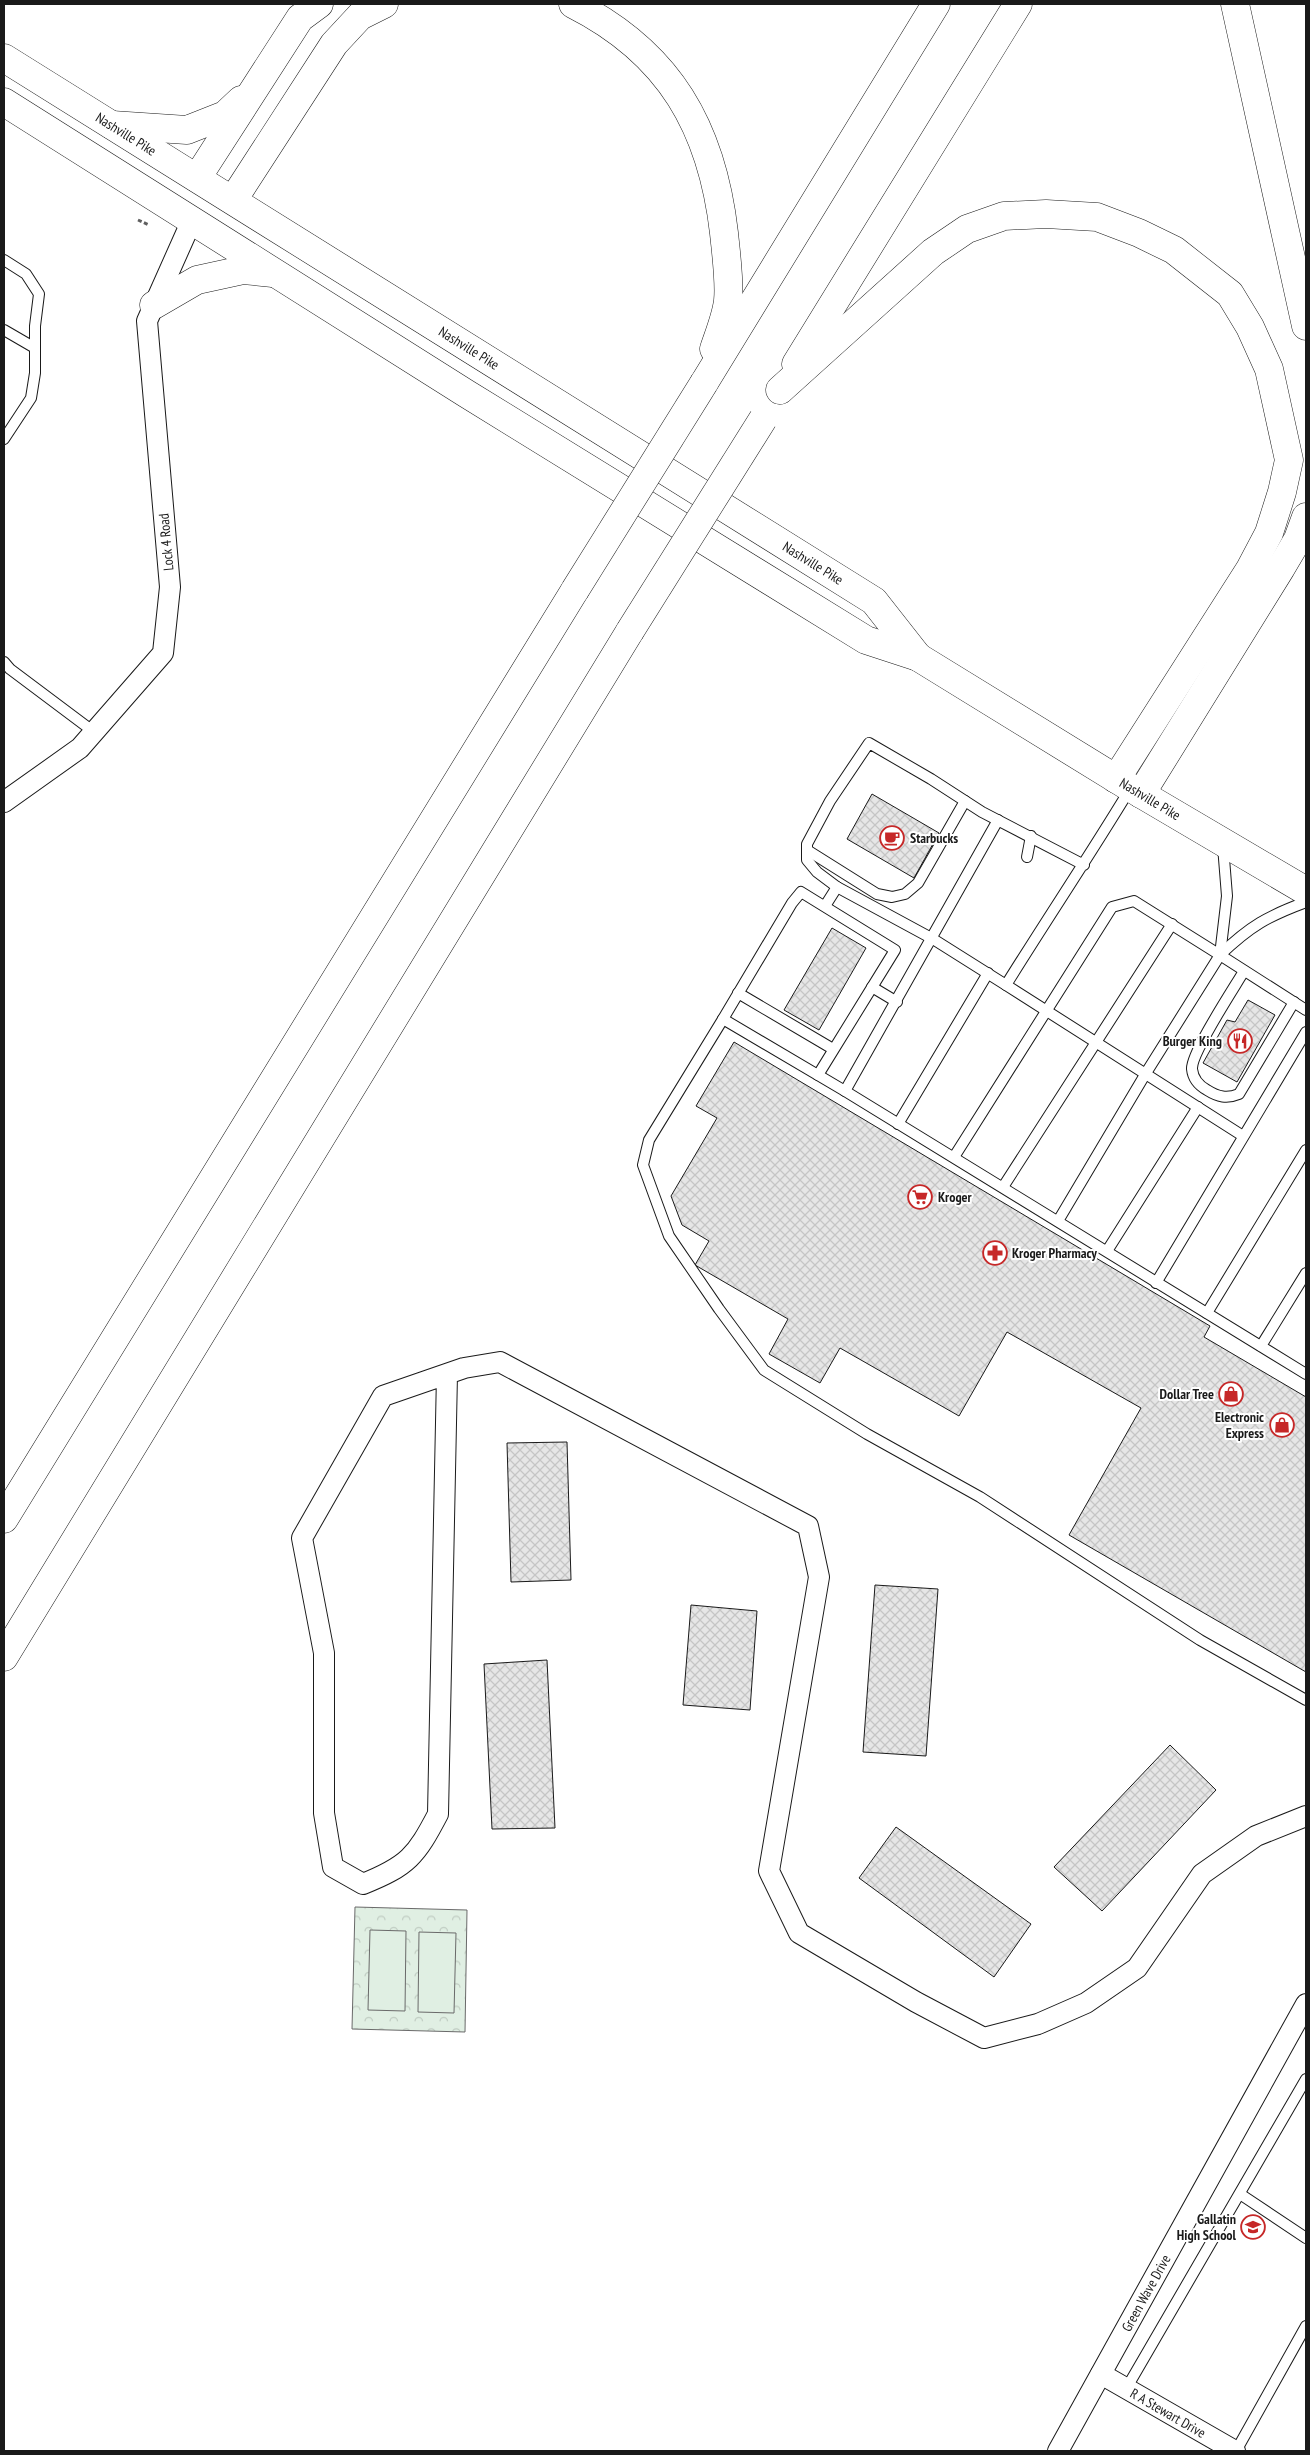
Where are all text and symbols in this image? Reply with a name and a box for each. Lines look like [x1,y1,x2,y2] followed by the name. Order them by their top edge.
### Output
[92,108,160,160] street label: Nashville Pike
[435,322,503,374] street label: Nashville Pike
[155,513,177,571] street label: Lock 4 Road
[779,537,847,589] street label: Nashville Pike
[1116,774,1184,824] street label: Nashville Pike
[879,825,905,851] cafe icon: Starbucks
[910,829,958,847] place label: Starbucks
[1227,1028,1253,1054] restaurant icon: Burger King
[1163,1032,1222,1050] place label: Burger King
[907,1184,933,1210] supermarket icon: Kroger
[938,1188,973,1206] place label: Kroger
[982,1240,1008,1266] pharmacy icon: Kroger Pharmacy
[1012,1244,1097,1262] place label: Kroger Pharmacy
[1218,1381,1244,1407] shop icon: Dollar Tree
[1160,1385,1214,1403] place label: Dollar Tree
[1215,1408,1264,1442] place label: Electronic Express
[1269,1412,1295,1438] shop icon: Electronic Express
[1177,2210,1237,2244] place label: Gallatin High School
[1240,2214,1266,2240] school or university icon: Gallatin High School
[1117,2251,1175,2335] street label: Green Wave Drive
[1127,2384,1209,2442] street label: R A Stewart Drive

